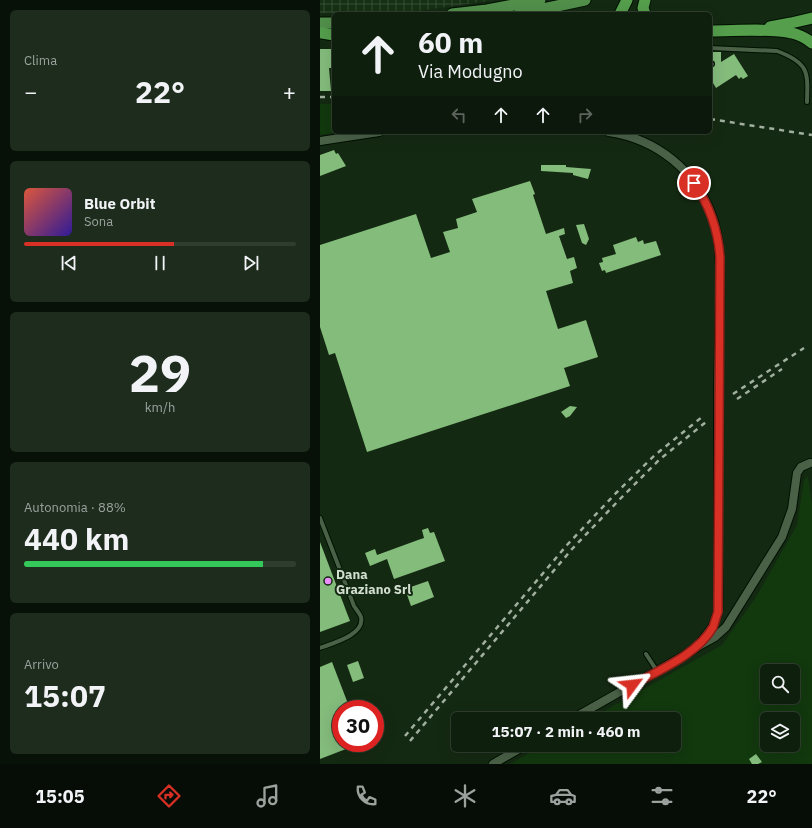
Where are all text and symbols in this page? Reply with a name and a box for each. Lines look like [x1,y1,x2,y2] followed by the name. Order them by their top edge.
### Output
[418,24,483,61] text: 60 m
[352,28,404,80] icon: ahead
[24,52,57,69] text: Clima
[418,60,523,83] text: Via Modugno
[135,72,185,111] text: 22°
[24,77,37,106] text: −
[283,77,296,106] text: +
[448,104,470,126] icon: left
[490,104,512,126] icon: ahead
[532,104,554,126] icon: ahead
[574,104,596,126] icon: right
[677,166,711,200] pin
[683,172,705,194] icon: arrive
[84,194,155,213] text: Blue Orbit
[84,213,113,230] text: Sona
[58,252,80,274] icon: previous
[149,252,171,274] icon: pause
[240,252,262,274] icon: next
[129,339,191,406] text: 29
[145,399,175,416] text: km/h
[24,499,126,516] text: Autonomia · 88%
[24,519,129,558] text: 440 km
[336,566,411,598] place label: Dana Graziano Srl
[323,576,333,586] marker: Dana Graziano Srl
[24,656,59,673] text: Arrivo
[611,664,653,706] position arrow
[760,664,800,752] map controls
[760,664,800,704] button: search
[24,676,106,715] text: 15:07
[332,700,384,752] speed limit sign: 30
[760,712,800,752] button: layers
[492,722,640,741] text: 15:07 · 2 min · 460 m
[155,782,183,810] icon: directions
[254,782,282,810] icon: music
[352,782,380,810] icon: phone
[451,782,479,810] icon: climate
[549,782,577,810] icon: car
[648,782,676,810] icon: filters
[35,785,84,808] text: 15:05
[747,785,777,808] text: 22°

